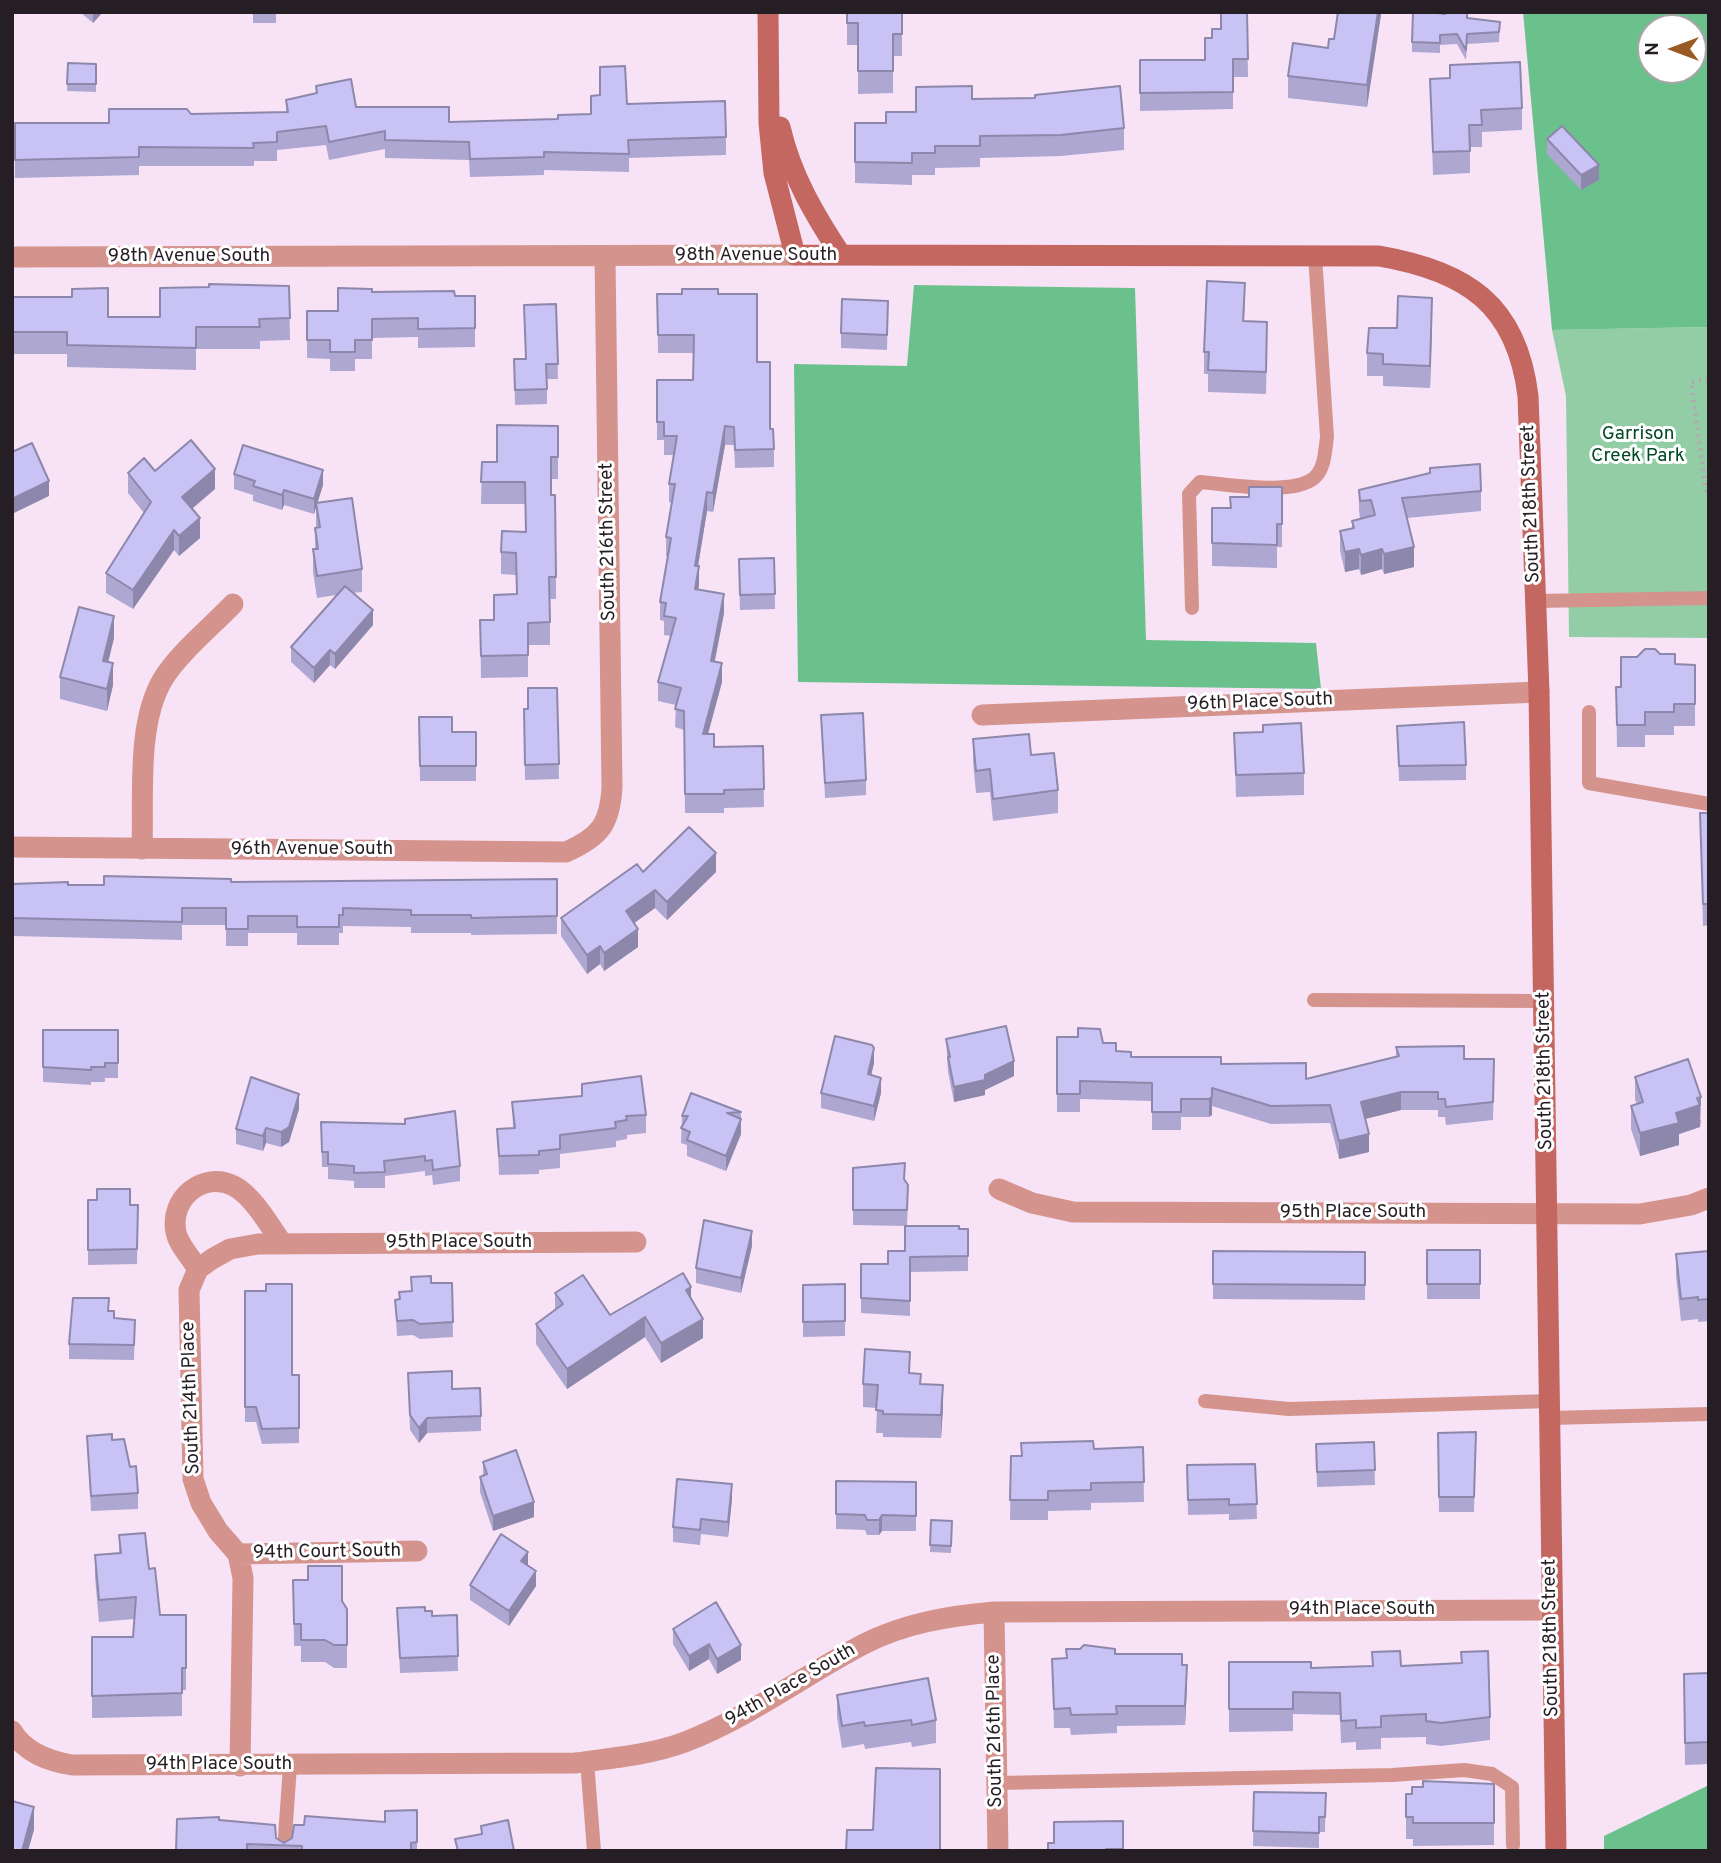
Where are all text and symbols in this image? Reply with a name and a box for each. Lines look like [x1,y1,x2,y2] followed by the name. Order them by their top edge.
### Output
[1637,14,1707,84] north arrow
[1641,42,1665,56] text: N
[675,245,837,267] street label: 98th Avenue South
[108,246,270,268] street label: 98th Avenue South
[1518,424,1546,584] street label: South 218th Street
[1591,424,1685,468] park label: Garrison Creek Park
[596,462,622,622] street label: South 216th Street
[1187,689,1333,717] street label: 96th Place South
[231,839,393,861] street label: 96th Avenue South
[1533,992,1559,1150] street label: South 218th Street
[1280,1202,1426,1224] street label: 95th Place South
[386,1232,532,1254] street label: 95th Place South
[178,1321,206,1475] street label: South 214th Place
[253,1540,401,1566] street label: 94th Court South
[1539,1559,1565,1717] street label: South 218th Street
[1289,1599,1435,1621] street label: 94th Place South
[722,1640,860,1732] street label: 94th Place South
[983,1654,1009,1808] street label: South 216th Place
[146,1754,292,1776] street label: 94th Place South

